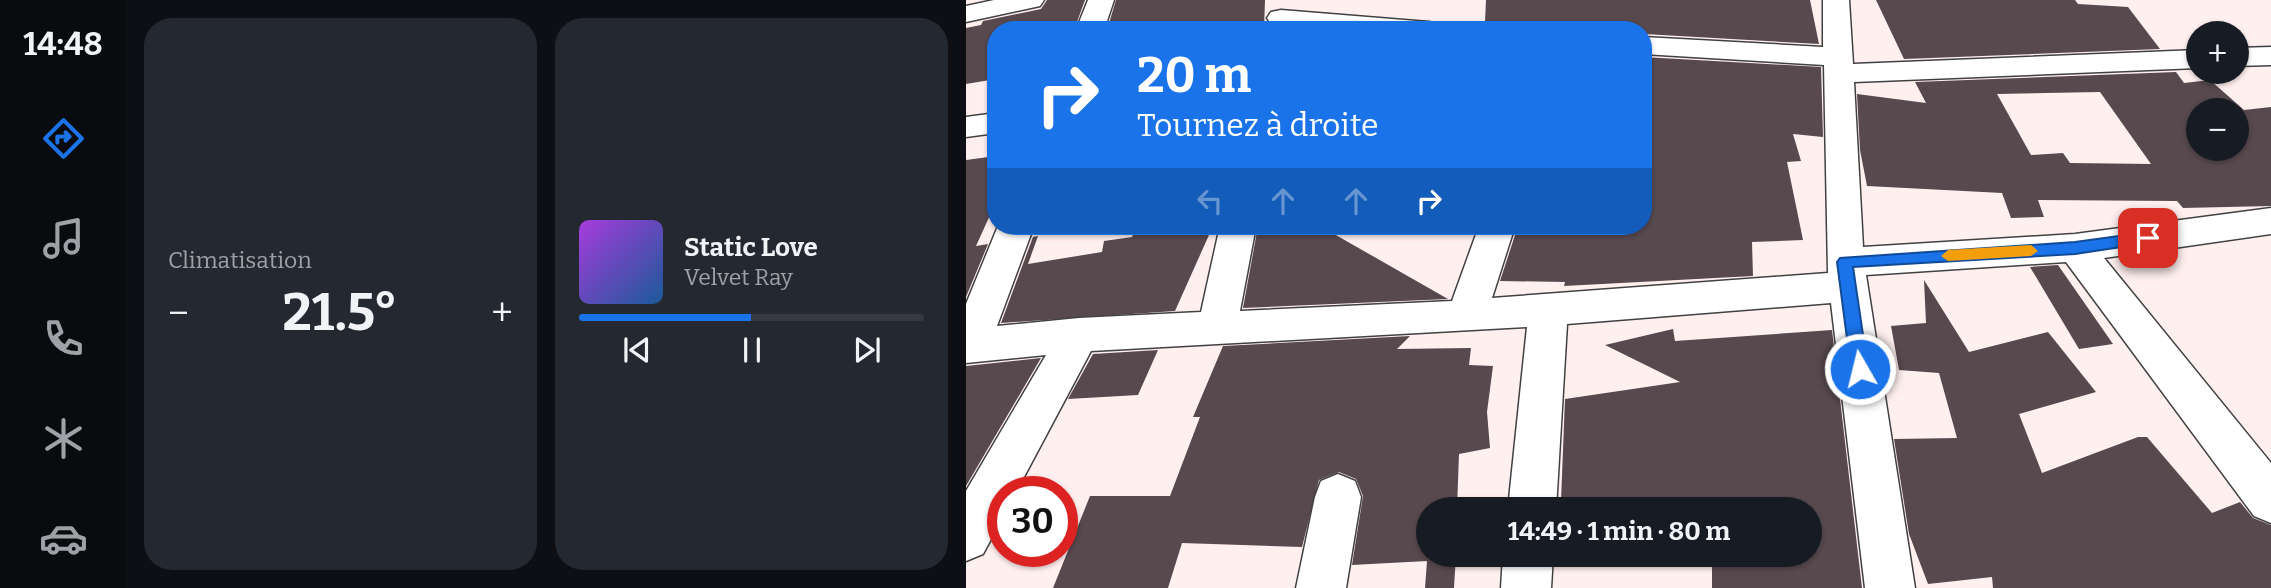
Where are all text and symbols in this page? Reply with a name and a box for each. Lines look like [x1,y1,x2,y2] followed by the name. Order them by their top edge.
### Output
[2186,21,2249,161] map controls
[2186,21,2249,84] button: +
[23,25,103,63] text: 14:48
[1137,46,1251,105] text: 20 m
[1022,49,1113,140] icon: right
[2186,98,2249,161] button: −
[1137,106,1379,144] text: Tournez à droite
[39,114,88,163] icon: directions
[1191,182,1229,220] icon: left
[1264,182,1302,220] icon: ahead
[1337,182,1375,220] icon: ahead
[1410,182,1448,220] icon: right
[2118,208,2178,268] pin
[39,214,88,263] icon: music
[2129,219,2167,257] icon: arrive
[684,232,818,263] text: Static Love
[168,246,312,274] text: Climatisation
[684,263,793,291] text: Velvet Ray
[283,281,398,344] text: 21.5°
[168,290,189,336] text: −
[491,290,513,336] text: +
[39,314,88,363] icon: phone
[618,331,656,369] icon: previous
[733,331,771,369] icon: pause
[848,331,886,369] icon: next
[1823,332,1897,406] position arrow
[39,414,88,463] icon: climate
[987,476,1078,567] speed limit sign: 30
[39,514,88,563] icon: car
[1508,516,1730,547] text: 14:49 · 1 min · 80 m

